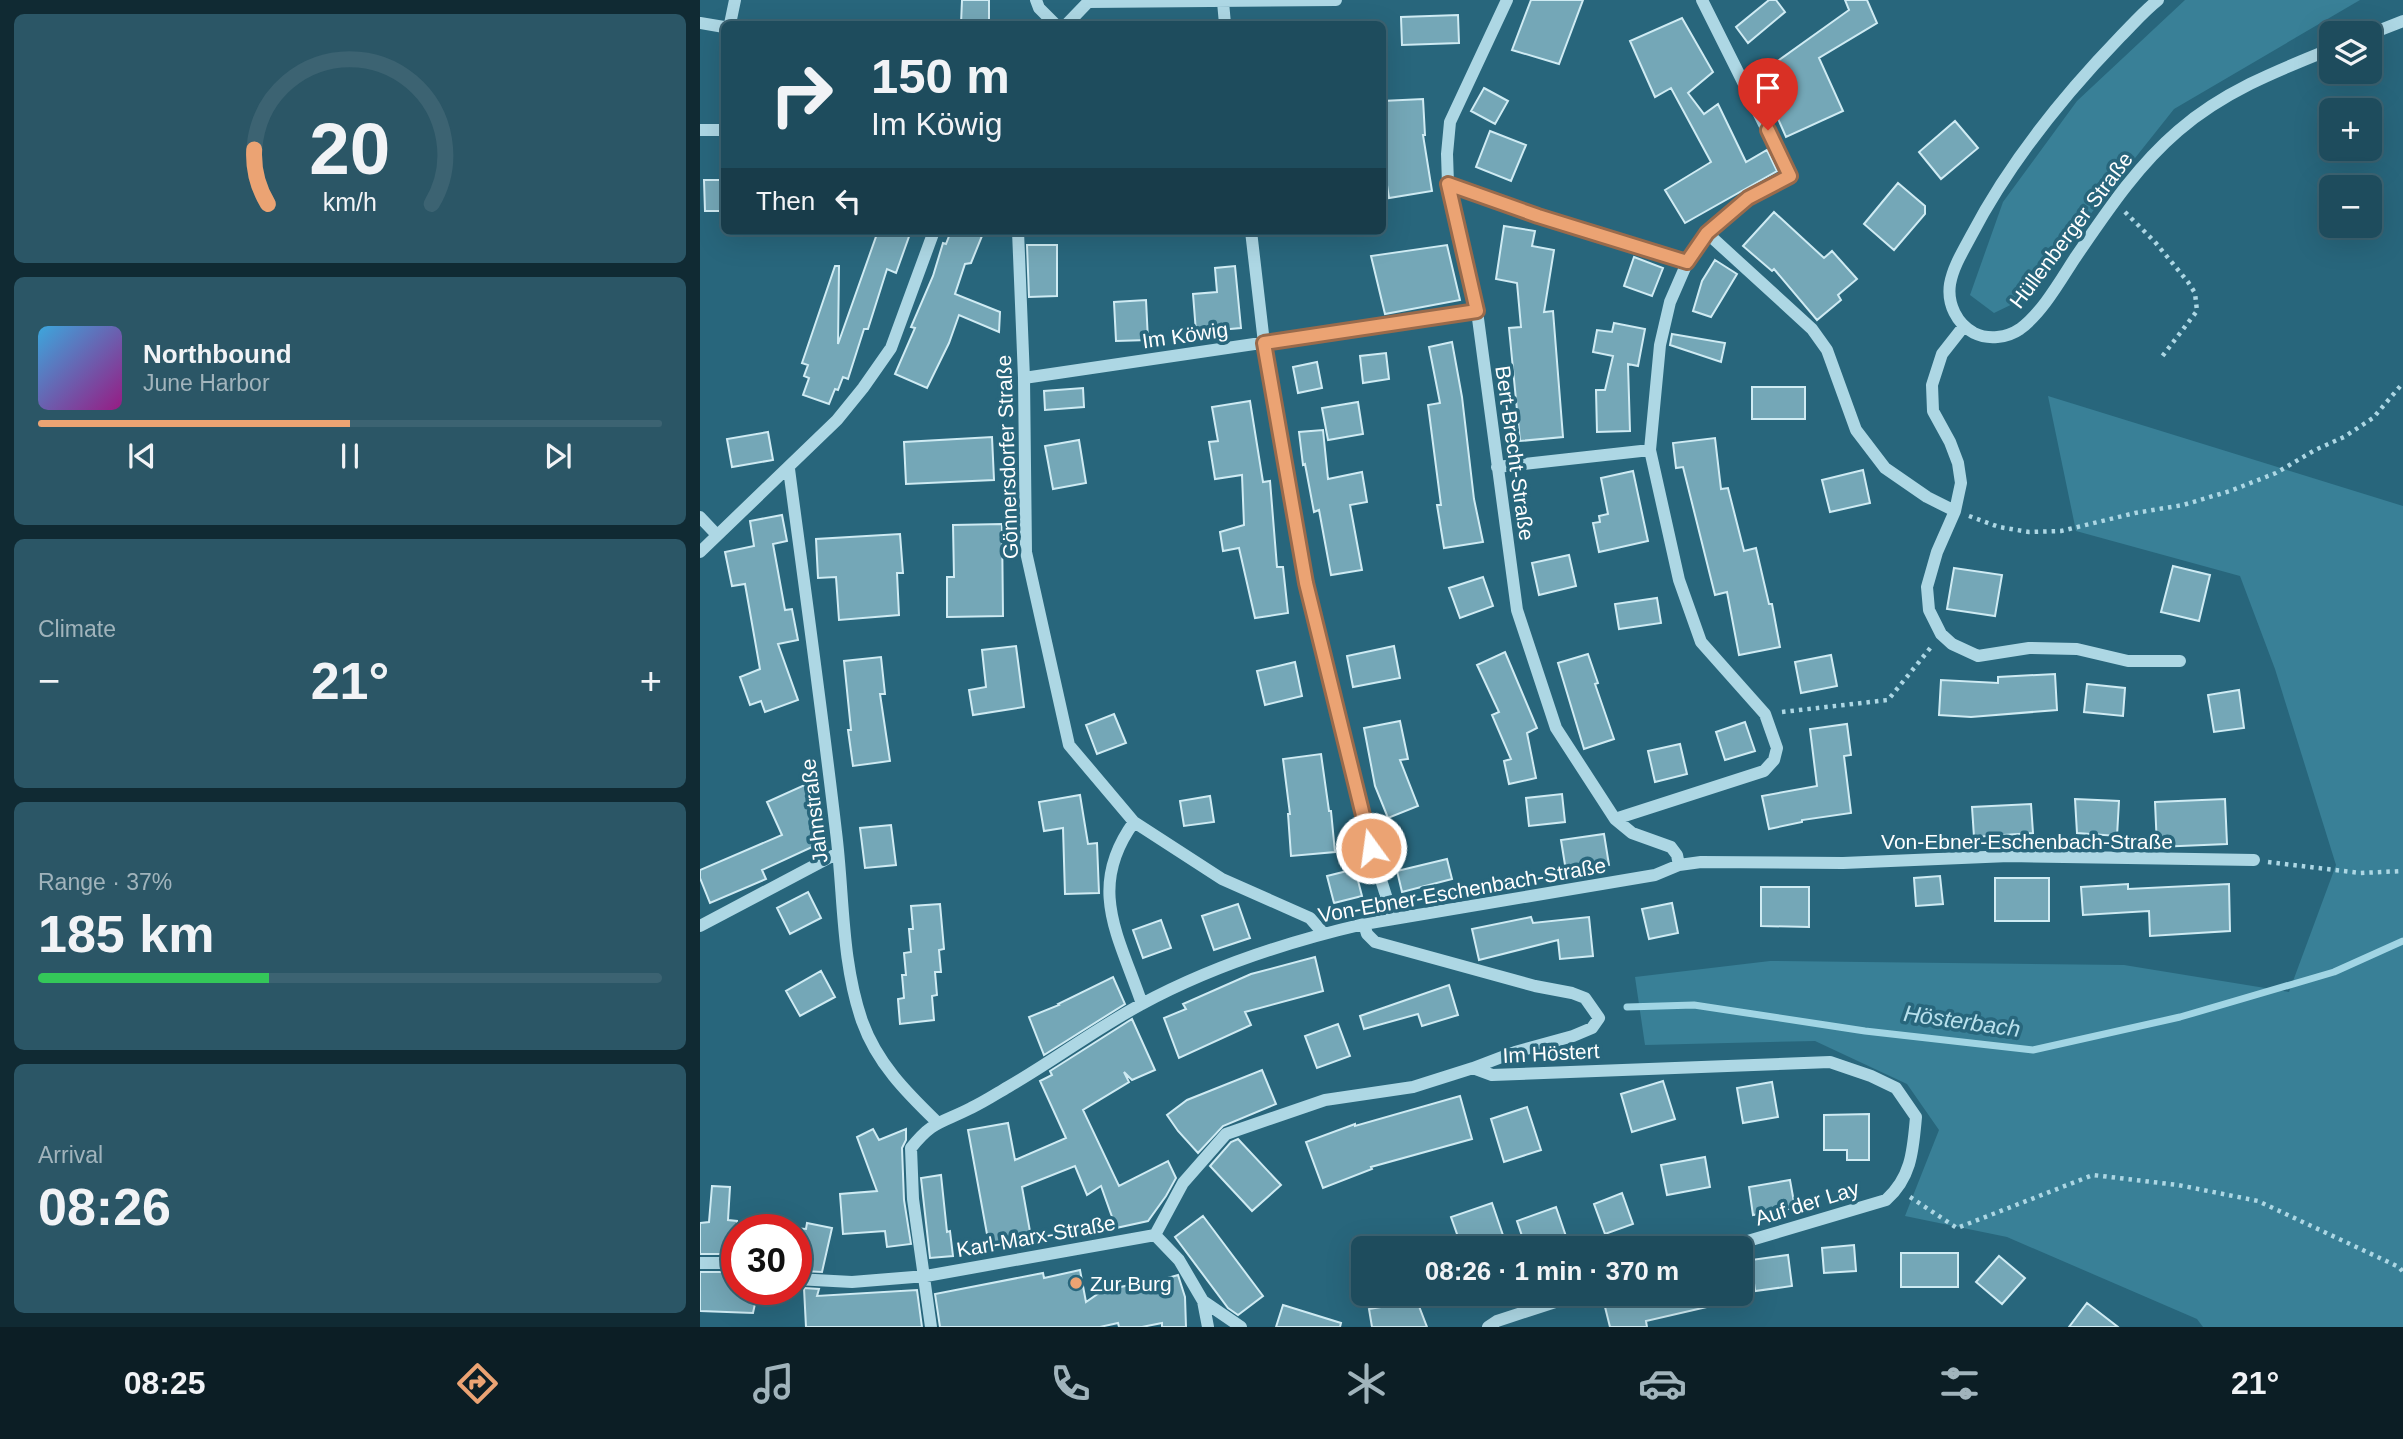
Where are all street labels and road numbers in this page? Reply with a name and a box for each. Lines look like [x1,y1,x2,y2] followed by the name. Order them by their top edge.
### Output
[2005,148,2137,312] street label: Hüllenberger Straße
[1141,318,1229,352] street label: Im Köwig
[992,355,1022,559] street label: Gönnersdorfer Straße
[1491,364,1539,542] street label: Bert-Brecht-Straße
[796,757,832,865] street label: Jahnstraße
[1881,830,2173,853] street label: Von-Ebner-Eschenbach-Straße
[1316,853,1608,927] street label: Von-Ebner-Eschenbach-Straße
[1502,1039,1600,1067] street label: Im Höstert
[1752,1176,1862,1230] street label: Auf der Lay
[955,1211,1117,1261] street label: Karl-Marx-Straße

